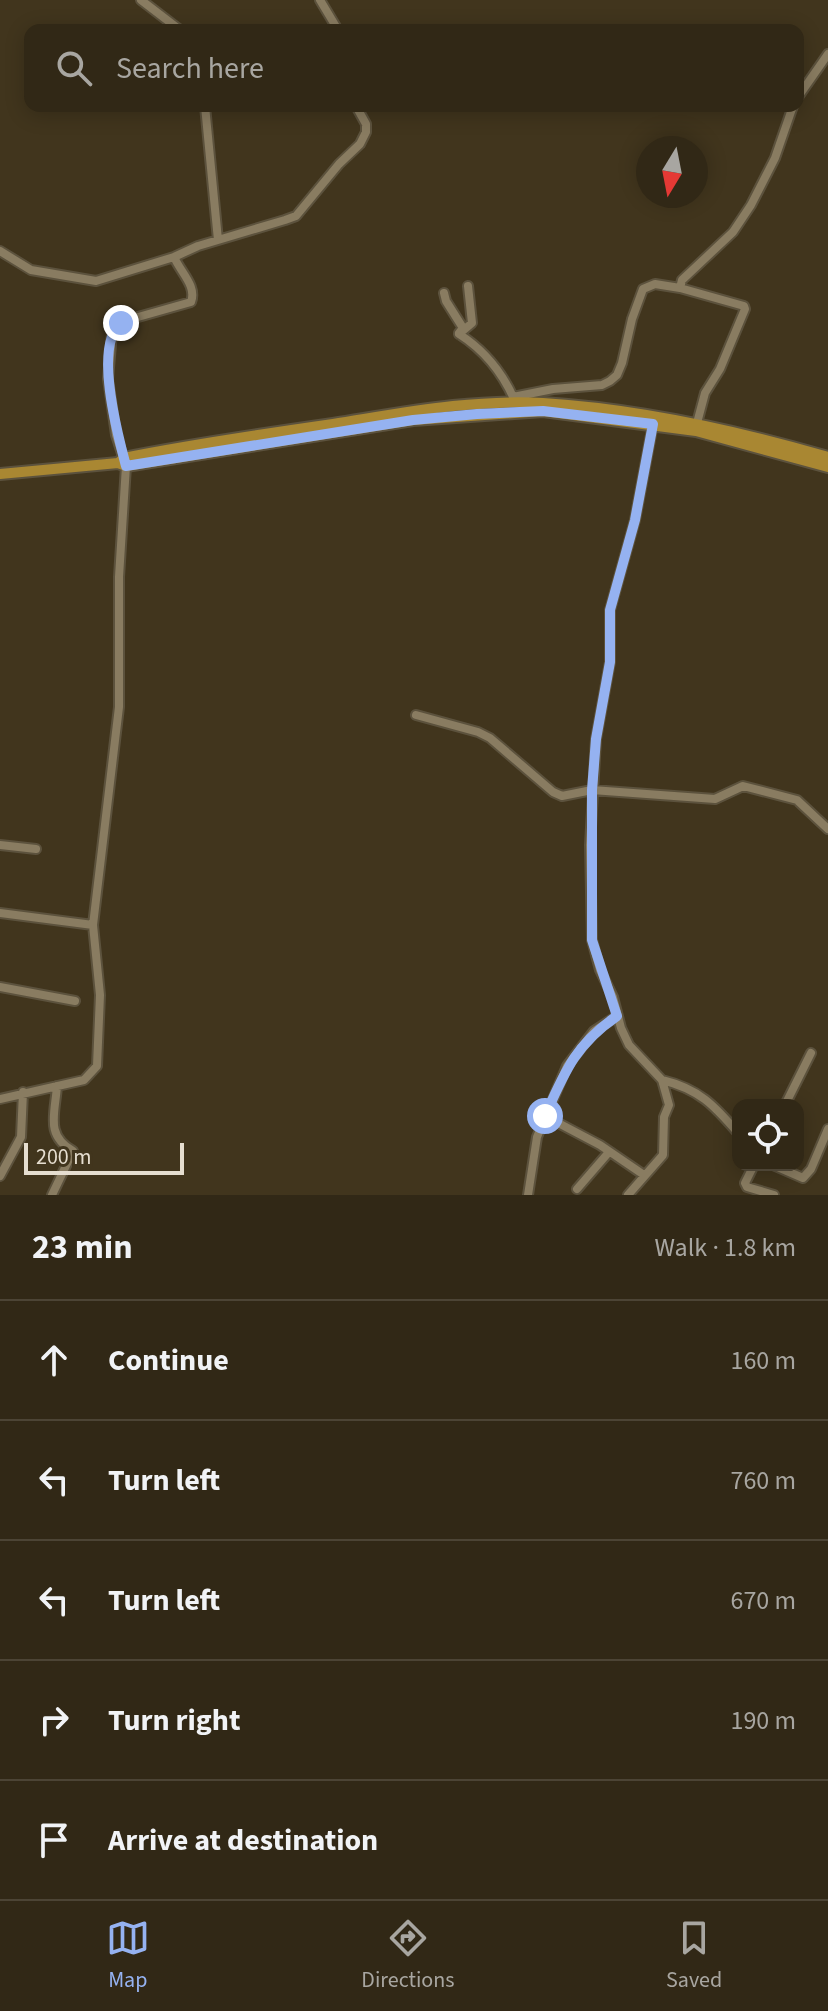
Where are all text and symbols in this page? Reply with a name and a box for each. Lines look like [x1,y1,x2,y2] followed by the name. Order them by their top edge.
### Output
[24,24,804,112] search box
[52,46,96,90] icon: search
[116,47,264,90] text: Search here
[636,136,708,208] north arrow
[103,305,139,341] route end
[527,1098,563,1134] route start
[732,1099,804,1171] map controls
[732,1099,804,1171] button: locate
[24,1139,184,1175] scale bar
[36,1141,91,1173] text: 200 m
[32,1223,133,1272] text: 23 min
[655,1229,796,1266] text: Walk · 1.8 km
[32,1338,76,1382] icon: ahead
[108,1339,229,1382] text: Continue
[730,1342,796,1379] text: 160 m
[32,1458,76,1502] icon: left
[108,1459,220,1502] text: Turn left
[730,1462,796,1499] text: 760 m
[32,1578,76,1622] icon: left
[108,1579,220,1622] text: Turn left
[730,1582,796,1619] text: 670 m
[32,1698,76,1742] icon: right
[108,1699,240,1742] text: Turn right
[730,1702,796,1739] text: 190 m
[32,1818,76,1862] icon: arrive
[108,1819,378,1862] text: Arrive at destination
[106,1916,150,1996] tab: Map
[361,1916,454,1996] tab: Directions
[666,1916,722,1996] tab: Saved

